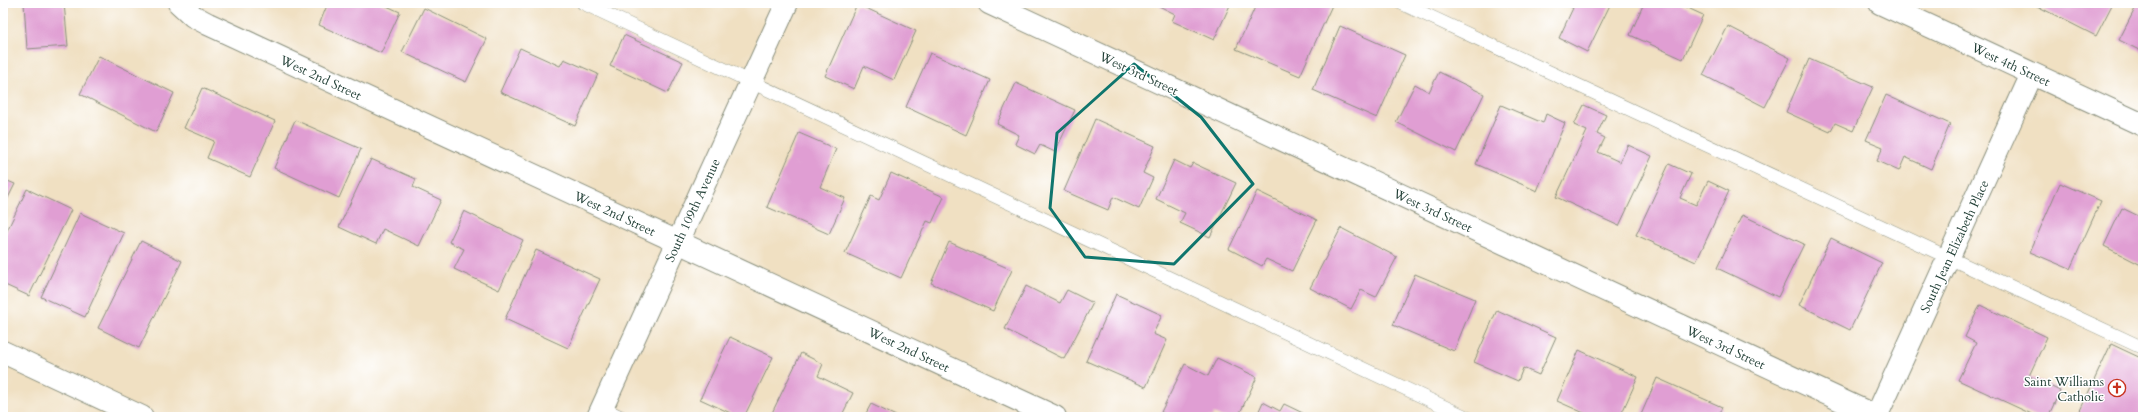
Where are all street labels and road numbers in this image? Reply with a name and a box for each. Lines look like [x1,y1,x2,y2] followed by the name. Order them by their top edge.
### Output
[1967,38,2053,91] street label: West 4th Street
[1095,47,1181,100] street label: West 3rd Street
[276,51,364,105] street label: West 2nd Street
[661,156,725,265] street label: South 109th Avenue
[1916,177,1994,316] street label: South Jean Elizabeth Place
[1389,184,1475,237] street label: West 3rd Street
[570,187,658,241] street label: West 2nd Street
[1682,321,1768,374] street label: West 3rd Street
[864,323,952,377] street label: West 2nd Street

